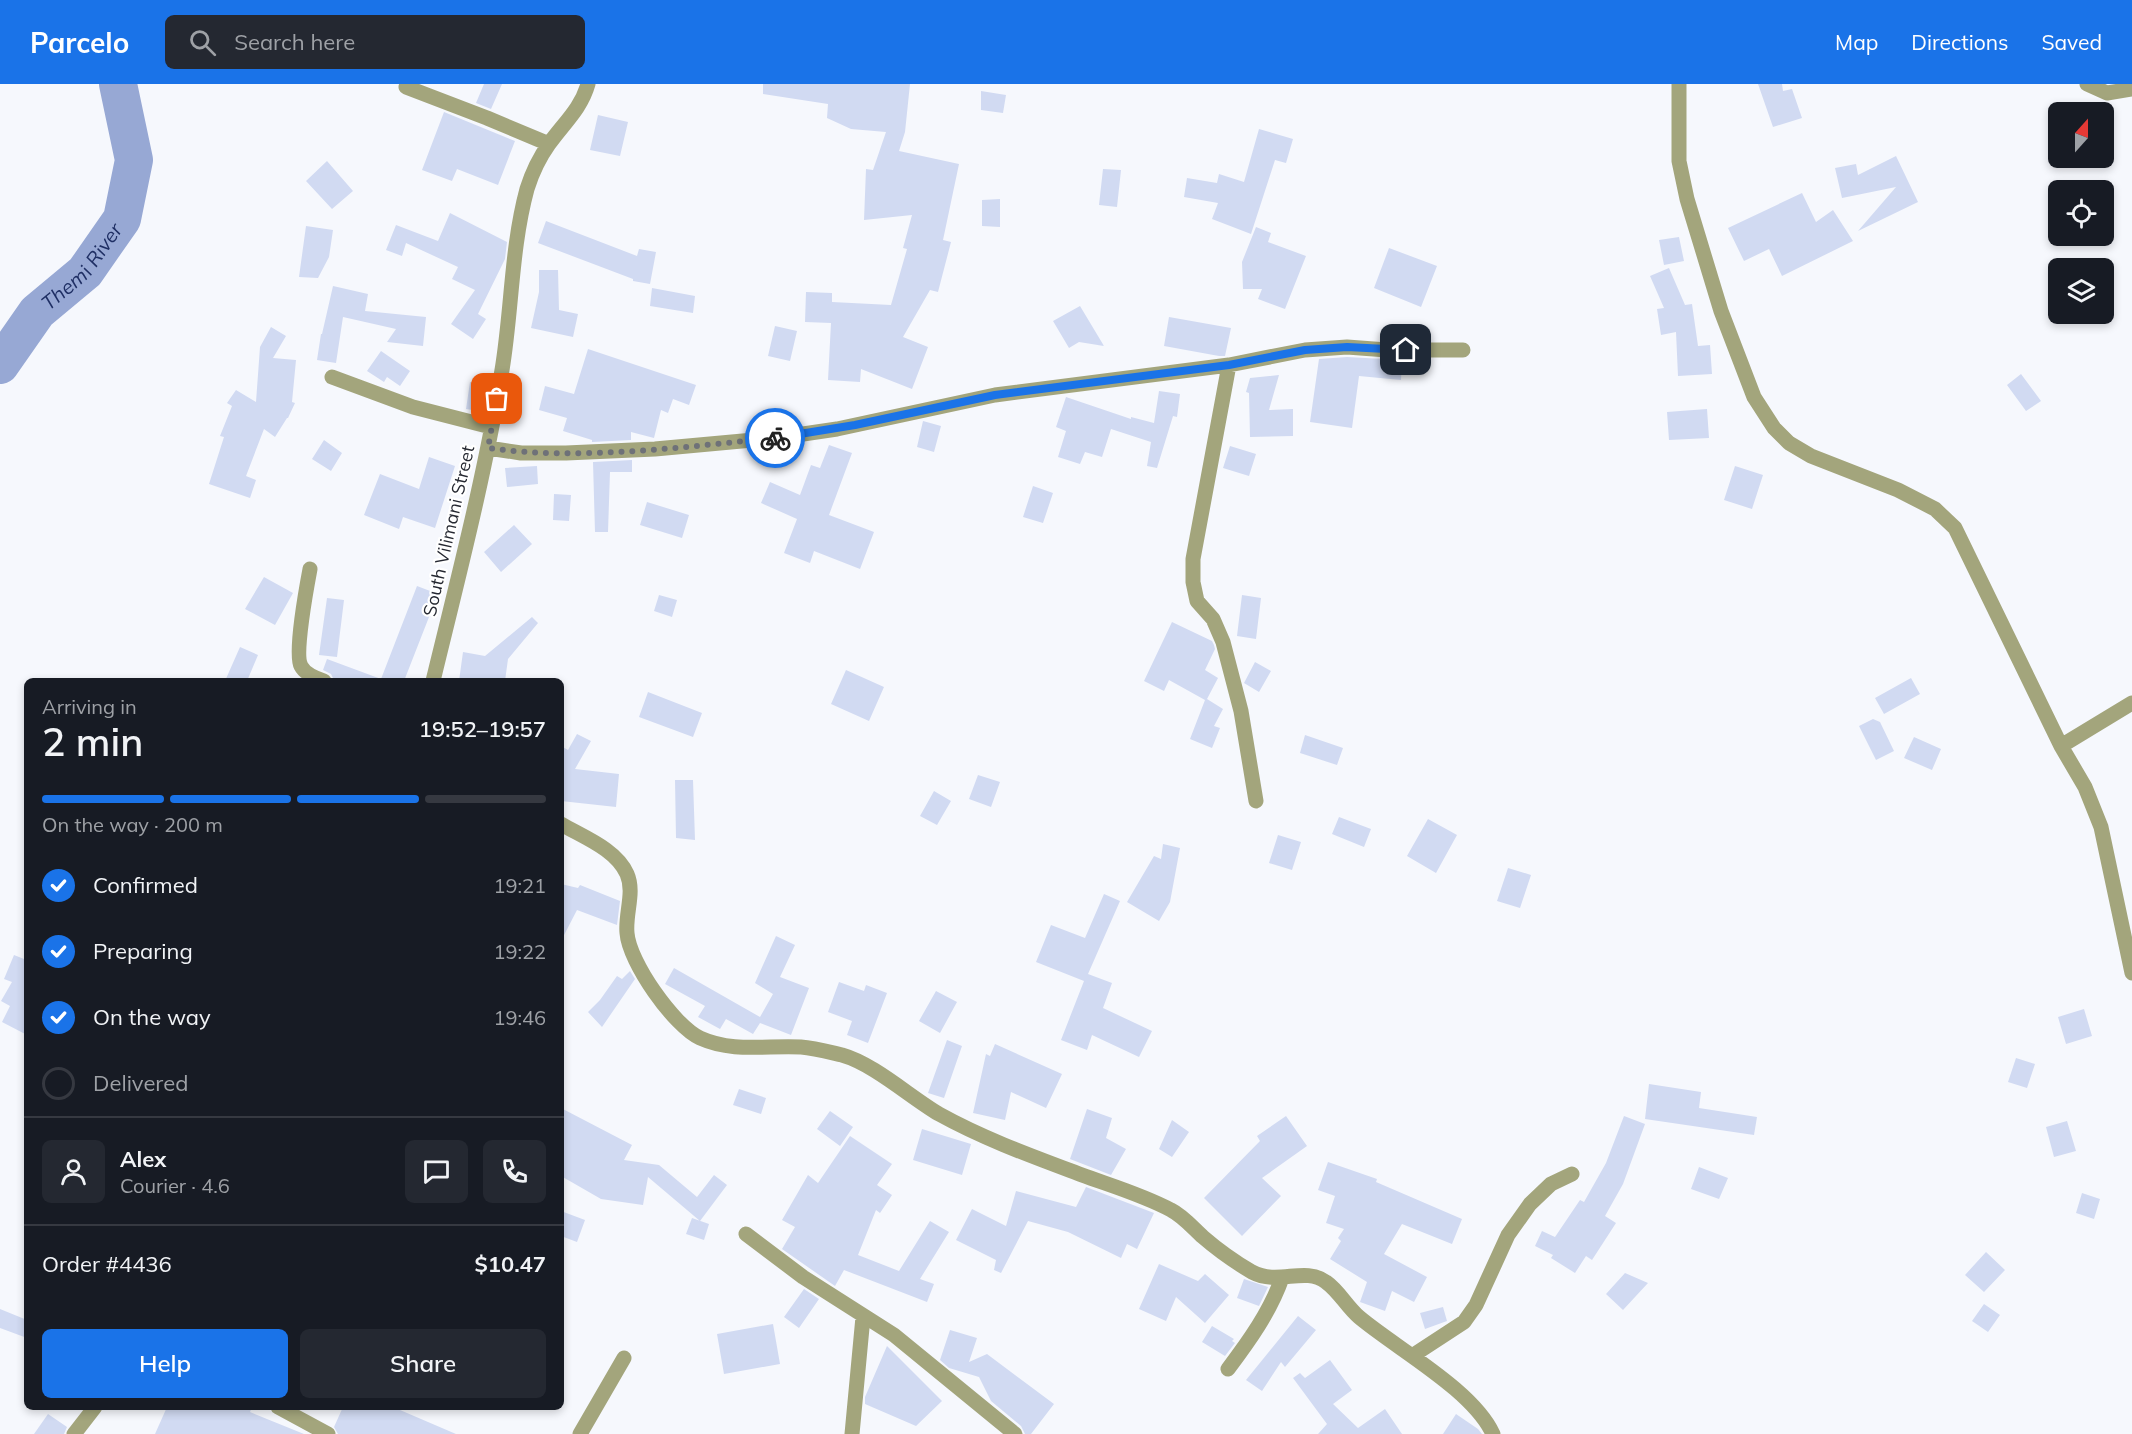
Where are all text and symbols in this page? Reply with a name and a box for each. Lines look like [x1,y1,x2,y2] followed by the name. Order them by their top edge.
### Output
[165,15,585,69] search box
[30,25,129,60] text: Parcelo
[186,26,219,59] icon: search
[234,28,355,56] text: Search here
[1835,29,1878,55] text: Map
[1911,29,2008,55] text: Directions
[2041,29,2102,55] text: Saved
[2048,102,2114,168] north arrow
[2048,102,2114,324] map controls
[2048,180,2114,246] button: locate
[36,218,128,315] water label: Themi River
[2048,258,2114,324] button: layers
[1380,324,1431,375] pin
[1389,333,1422,366] icon: home
[471,373,522,424] pin
[480,382,513,415] icon: bag
[745,408,805,468] courier
[759,422,792,455] icon: bike
[418,443,479,619] street label: South Vilimani Street
[42,694,137,719] text: Arriving in
[419,715,546,743] text: 19:52–19:57
[42,717,143,766] text: 2 min
[42,812,223,837] text: On the way · 200 m
[42,869,75,902] icon: check
[93,871,198,899] text: Confirmed
[493,873,546,898] text: 19:21
[42,935,75,968] icon: check
[93,937,193,965] text: Preparing
[493,939,546,964] text: 19:22
[42,1001,75,1034] icon: check
[93,1003,211,1031] text: On the way
[493,1005,546,1030] text: 19:46
[93,1069,188,1097] text: Delivered
[42,1140,105,1203] button: person
[405,1140,468,1203] button: chat
[483,1140,546,1203] button: phone
[120,1145,166,1173] text: Alex
[120,1173,230,1198] text: Courier · 4.6
[42,1250,172,1278] text: Order #4436
[475,1250,546,1278] text: $10.47
[42,1329,288,1398] button: Help
[300,1329,546,1398] button: Share

